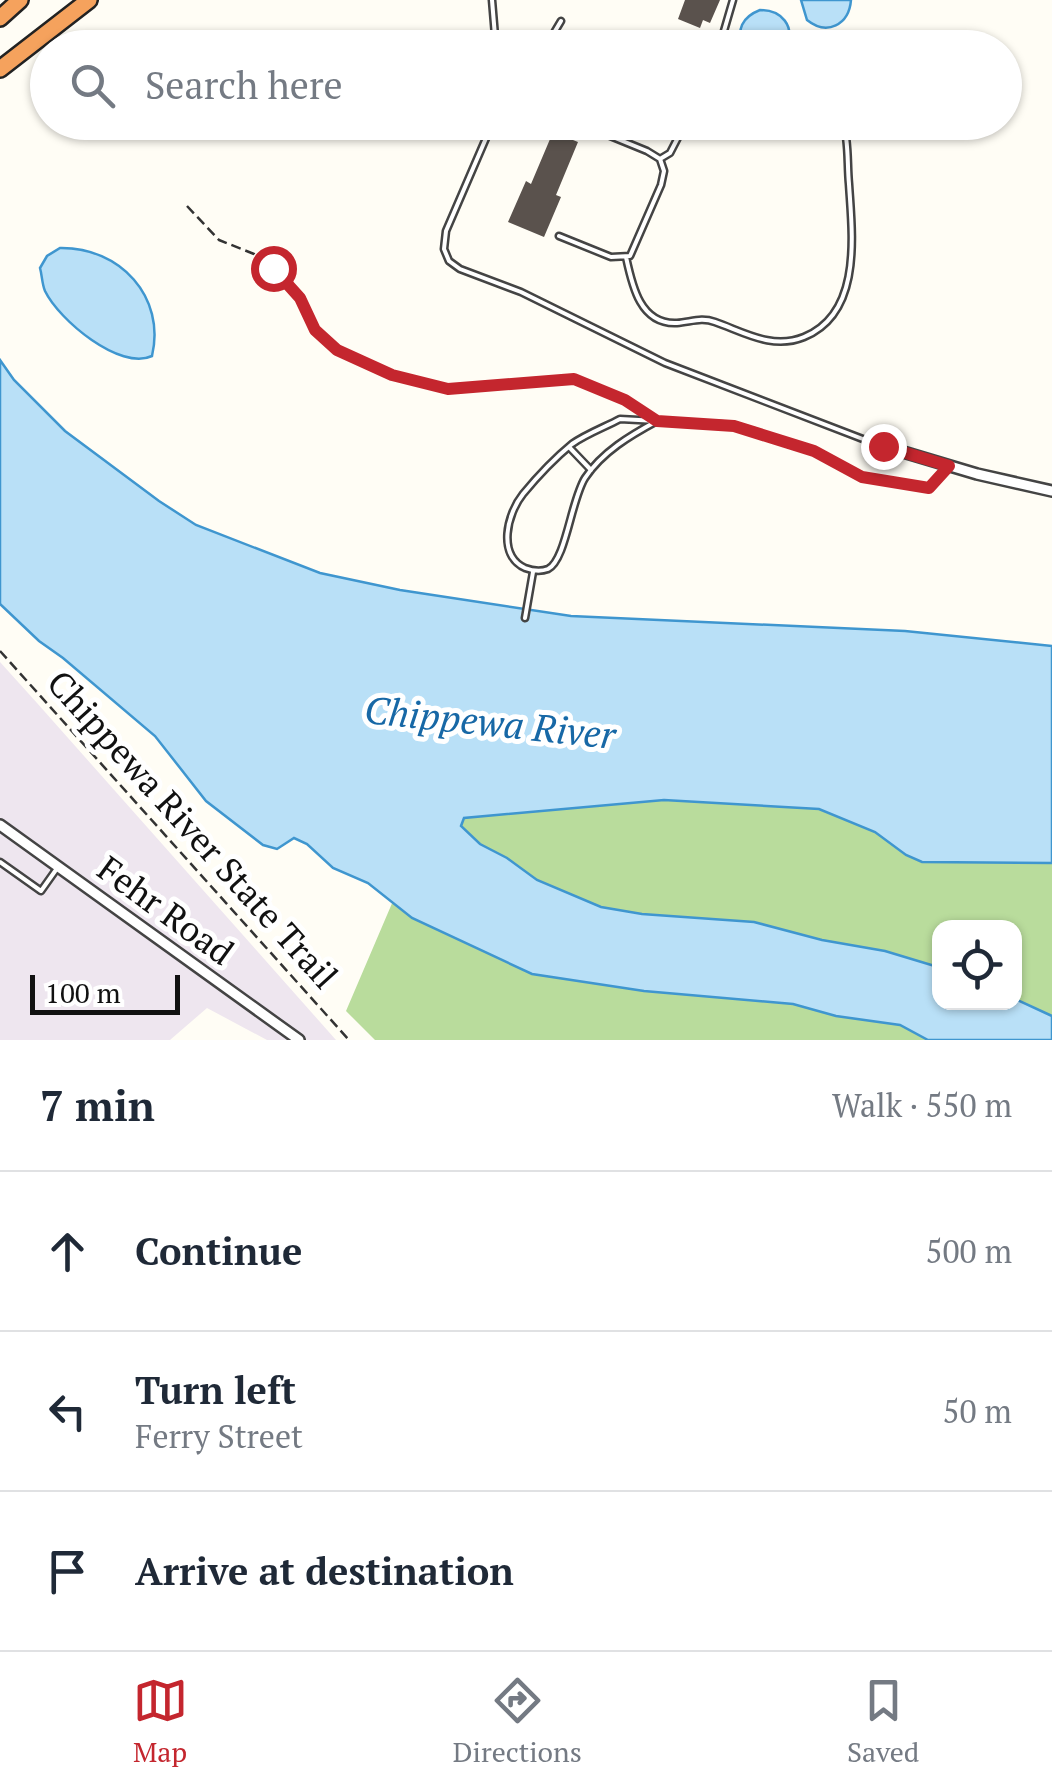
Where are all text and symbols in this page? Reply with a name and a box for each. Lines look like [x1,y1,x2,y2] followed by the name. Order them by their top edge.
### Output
[30,30,1022,140] search box
[65,58,120,113] icon: search
[145,60,343,110] text: Search here
[251,246,297,292] route start
[861,424,907,470] route end
[38,660,348,998] street label: Chippewa River State Trail
[362,684,619,760] water label: Chippewa River
[89,845,243,975] street label: Fehr Road
[932,920,1022,1010] map controls
[932,920,1022,1010] button: locate
[30,970,180,1014] scale bar
[45,974,121,1011] text: 100 m
[40,1077,155,1133] text: 7 min
[832,1084,1012,1126] text: Walk · 550 m
[40,1224,95,1279] icon: ahead
[135,1226,302,1276] text: Continue
[925,1230,1012,1272] text: 500 m
[135,1365,296,1415] text: Turn left
[40,1384,95,1439] icon: left
[942,1390,1012,1432] text: 50 m
[135,1415,303,1457] text: Ferry Street
[40,1544,95,1599] icon: arrive
[135,1546,514,1596] text: Arrive at destination
[133,1673,188,1770] tab: Map
[453,1673,582,1770] tab: Directions
[847,1673,919,1770] tab: Saved

